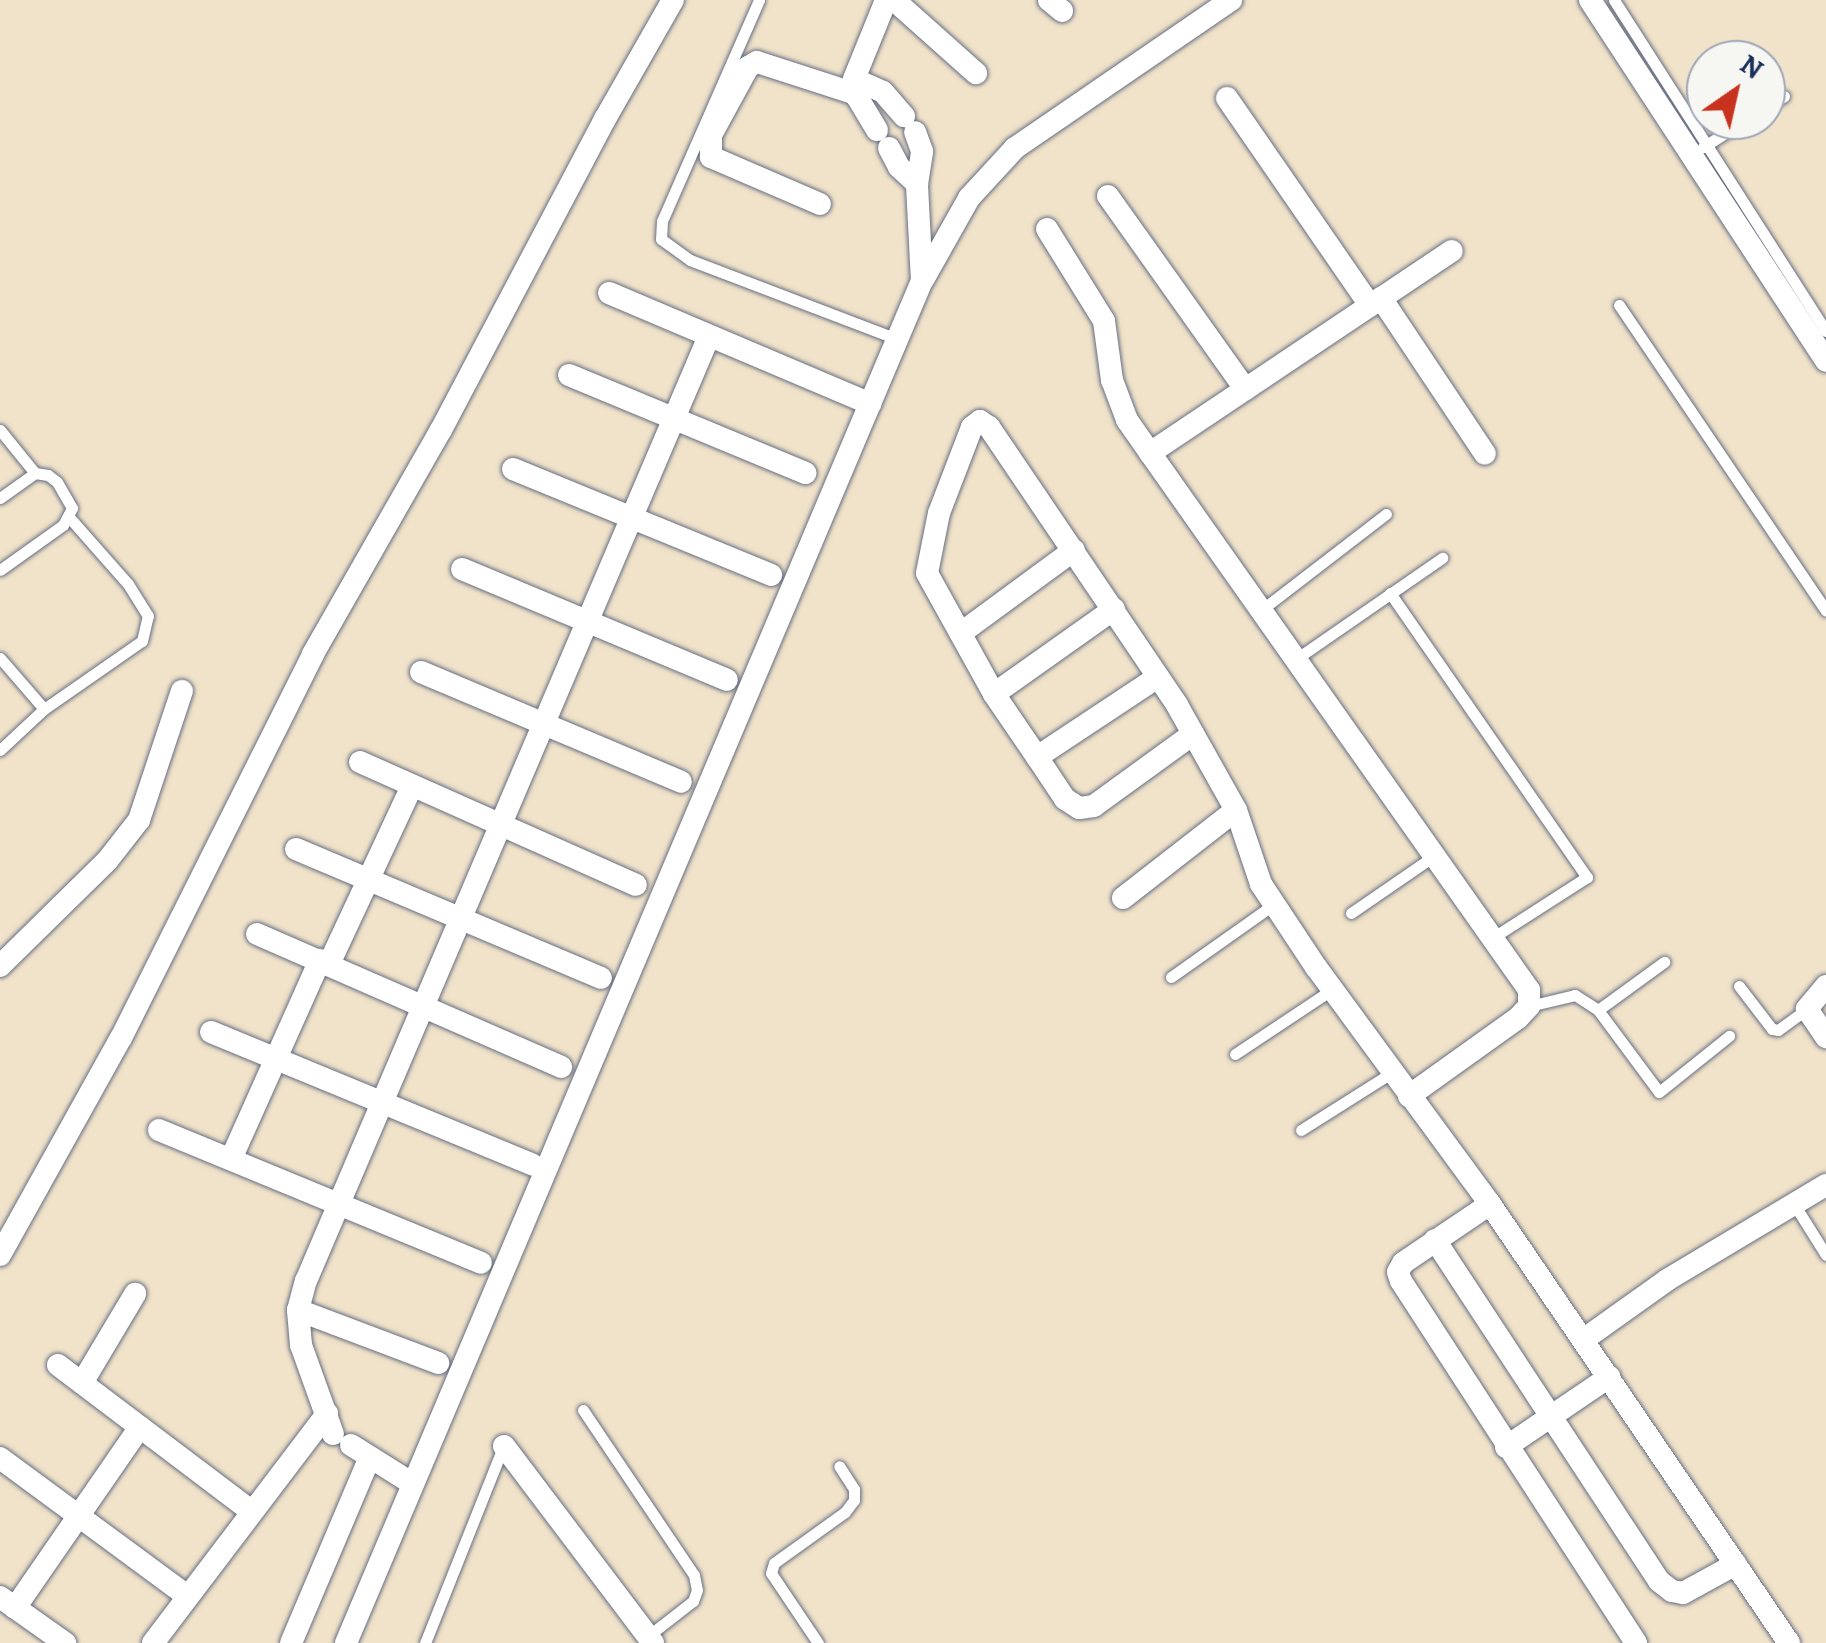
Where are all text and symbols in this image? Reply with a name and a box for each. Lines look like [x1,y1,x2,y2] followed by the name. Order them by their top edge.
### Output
[1686,40,1786,140] north arrow
[1733,45,1771,88] text: N

